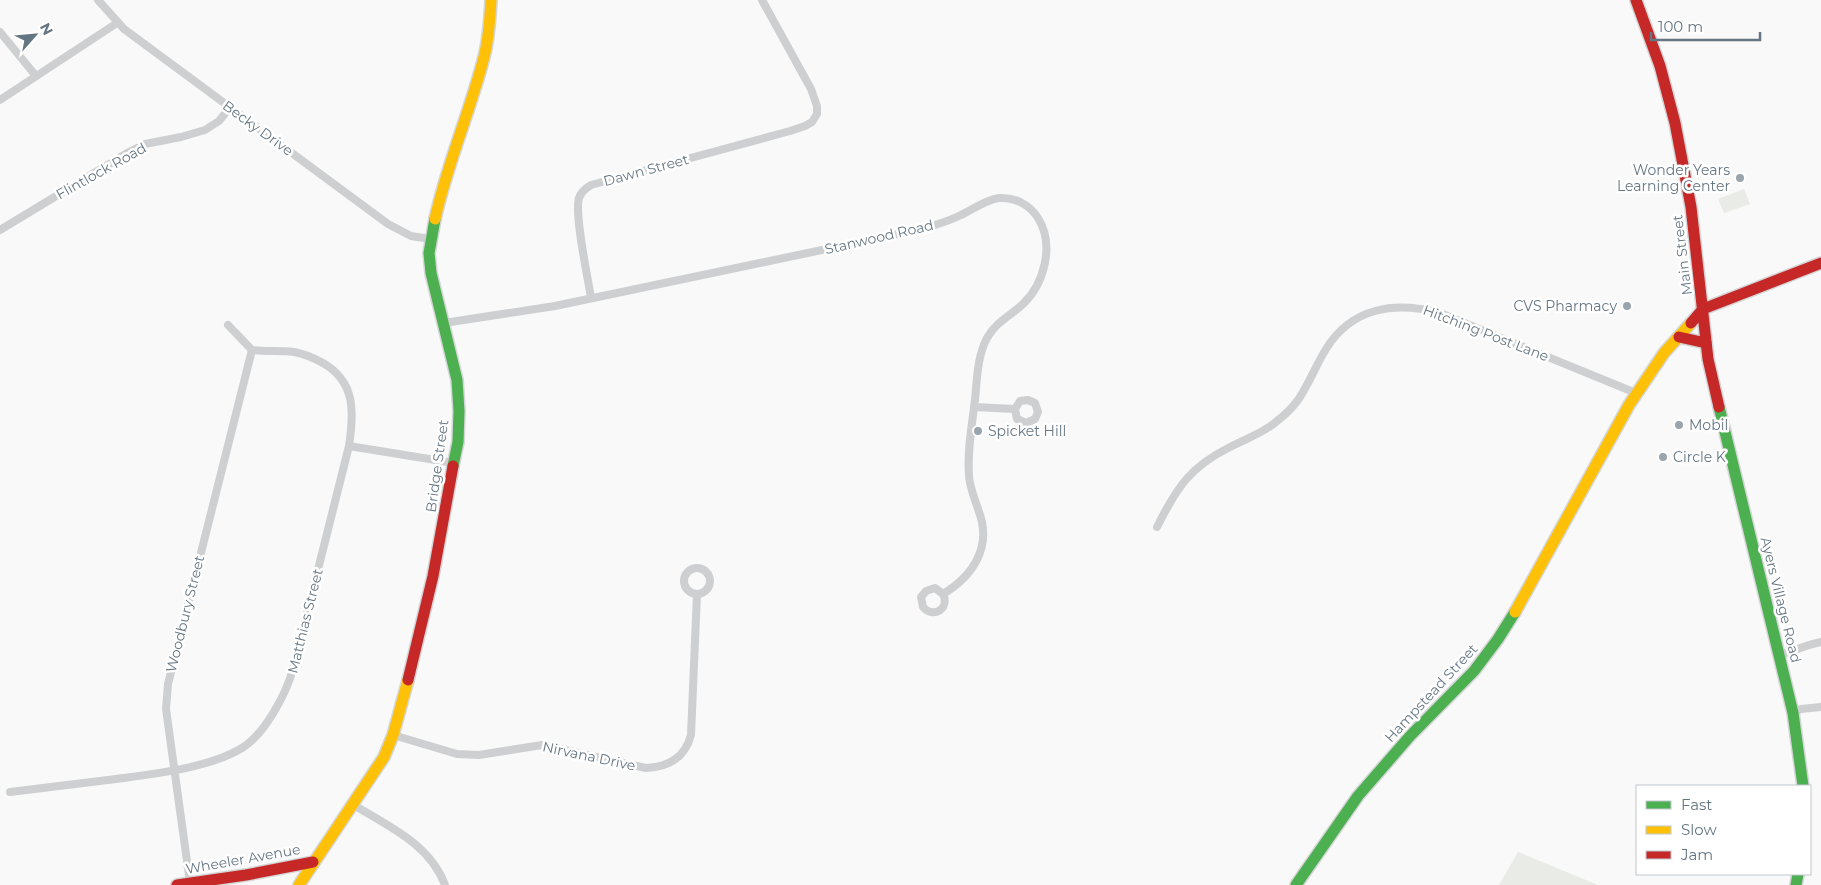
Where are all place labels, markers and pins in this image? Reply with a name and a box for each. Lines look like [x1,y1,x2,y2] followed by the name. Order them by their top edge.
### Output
[1617,161,1730,195] place label: Wonder Years Learning Center
[1734,172,1746,184] marker: Wonder Years Learning Center
[1514,297,1617,315] place label: CVS Pharmacy
[1621,300,1633,312] marker: CVS Pharmacy
[1689,416,1728,434] place label: Mobil
[1673,419,1685,431] marker: Mobil
[988,422,1066,440] place label: Spicket Hill
[972,425,984,437] marker: Spicket Hill
[1673,448,1726,466] place label: Circle K
[1657,451,1669,463] marker: Circle K

